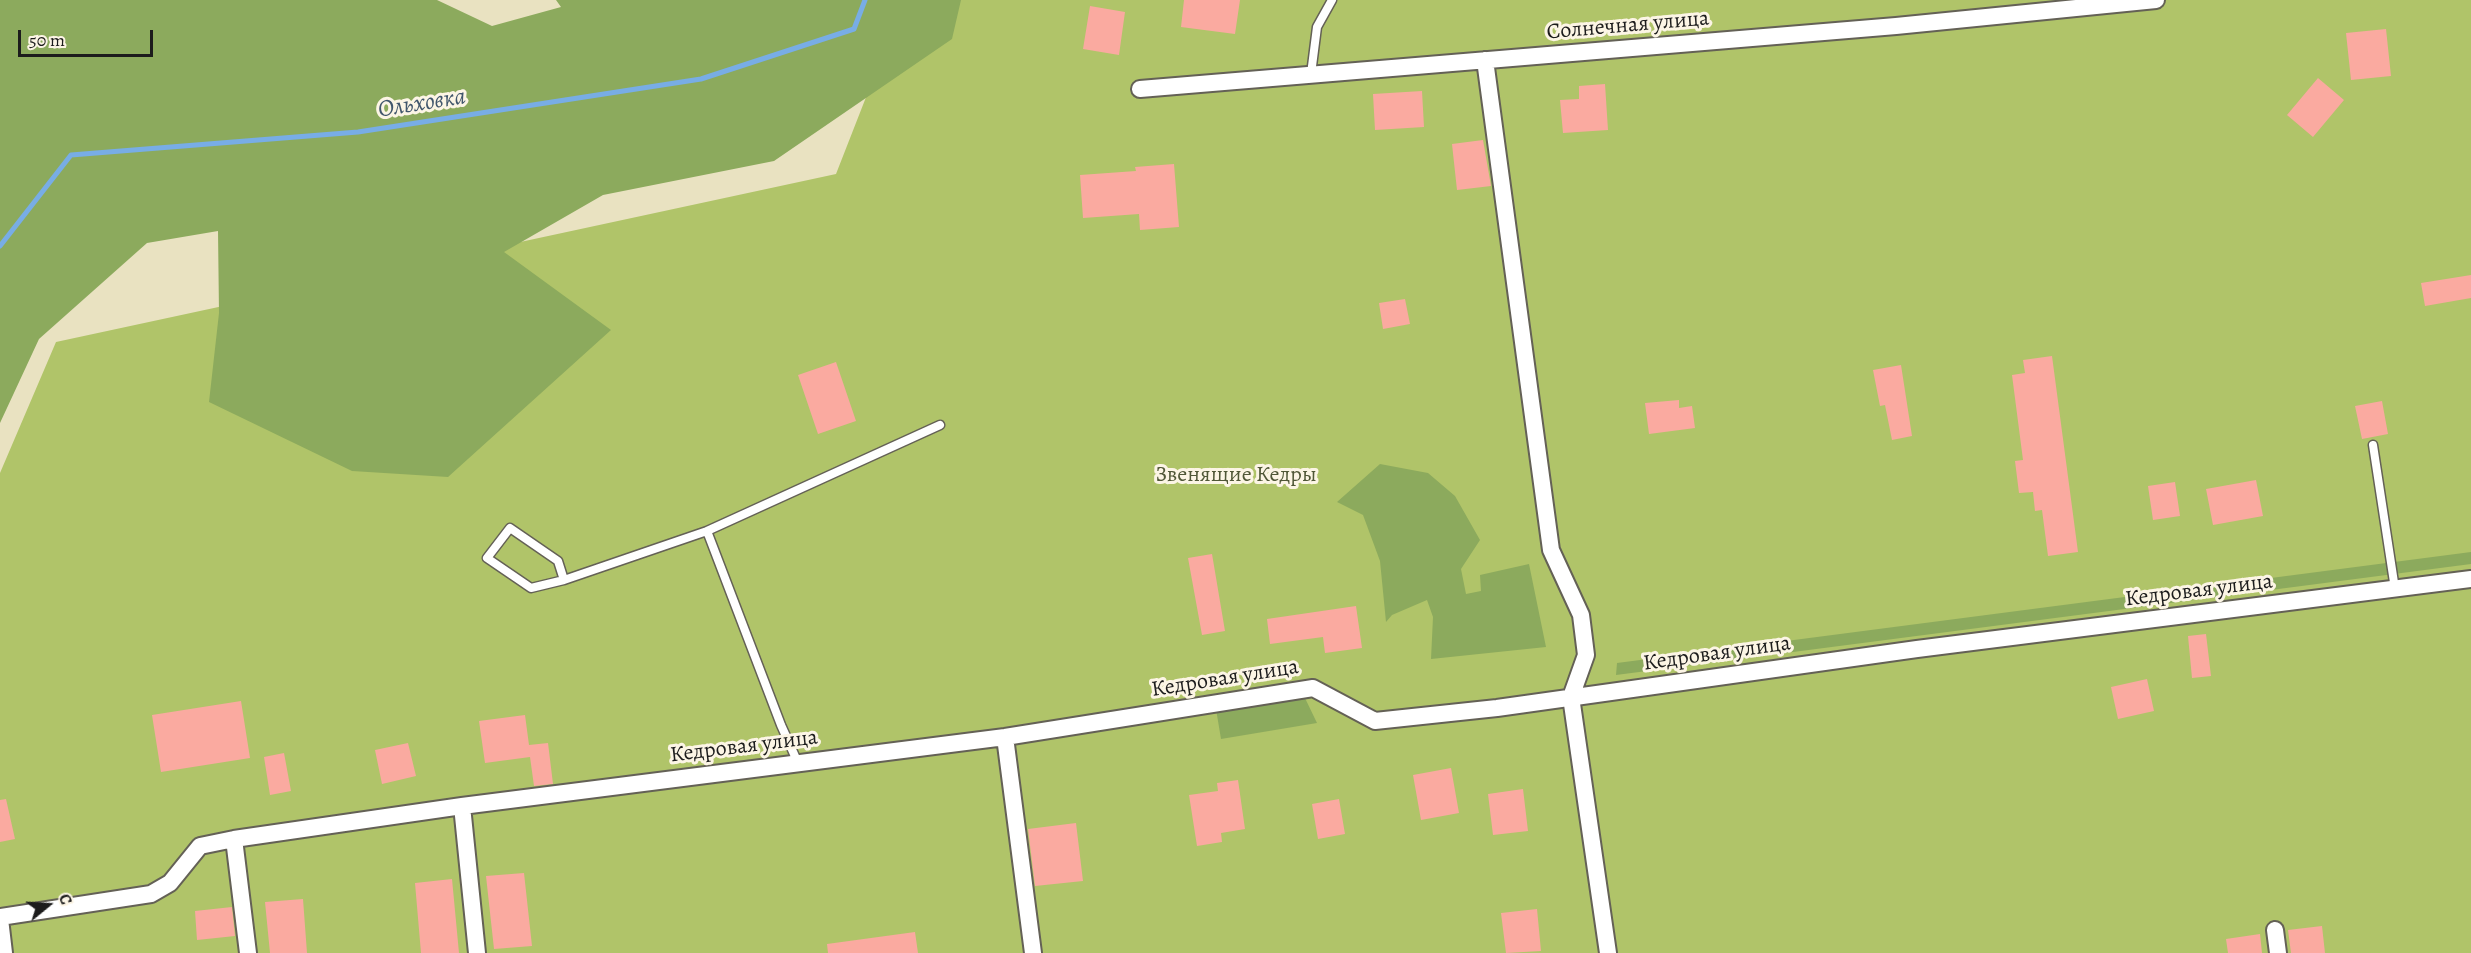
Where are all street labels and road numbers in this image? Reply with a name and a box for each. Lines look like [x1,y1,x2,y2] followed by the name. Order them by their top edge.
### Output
[1546,6,1710,46] street label: Солнечная улица
[2124,569,2274,613] street label: Кедровая улица
[1642,631,1792,677] street label: Кедровая улица
[1150,654,1300,704] street label: Кедровая улица
[669,725,819,769] street label: Кедровая улица

